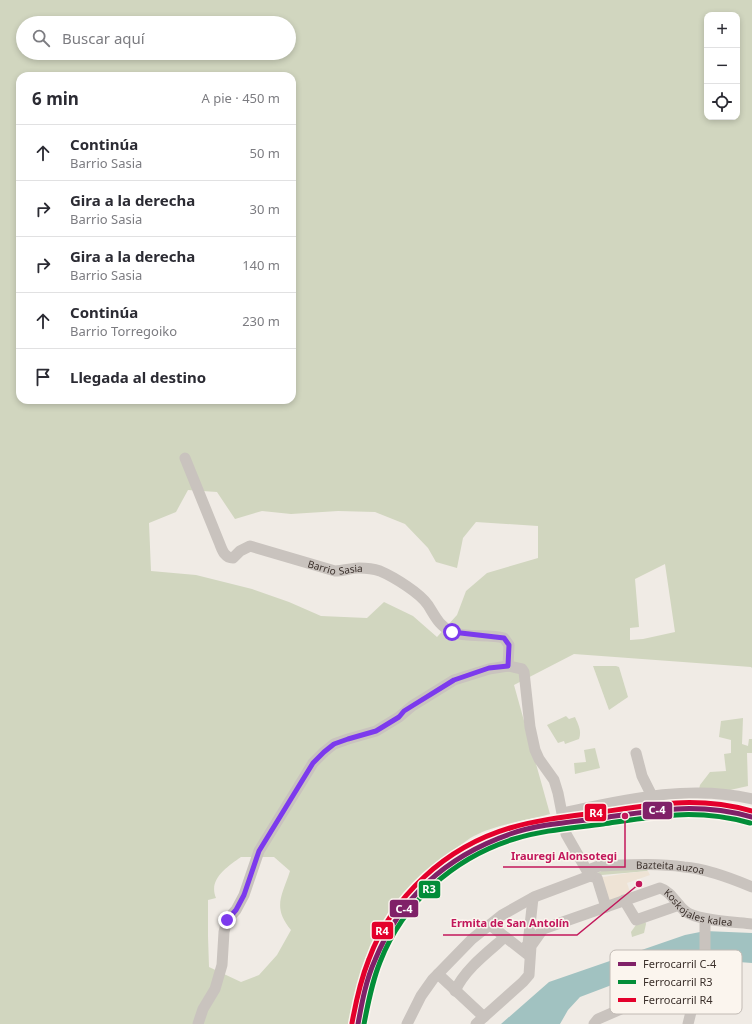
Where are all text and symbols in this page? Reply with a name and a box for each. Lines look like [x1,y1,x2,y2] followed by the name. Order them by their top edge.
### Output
[704,12,740,120] map controls
[704,12,740,48] button: +
[16,16,296,60] search box
[30,27,52,49] icon: search
[62,28,145,48] text: Buscar aquí
[704,48,740,84] button: −
[704,84,740,120] button: locate
[32,87,79,110] text: 6 min
[202,89,280,107] text: A pie · 450 m
[70,134,138,154] text: Continúa
[32,142,54,164] icon: ahead
[250,144,280,162] text: 50 m
[70,154,142,172] text: Barrio Sasia
[70,190,195,210] text: Gira a la derecha
[32,198,54,220] icon: right
[250,200,280,218] text: 30 m
[70,210,142,228] text: Barrio Sasia
[70,246,195,266] text: Gira a la derecha
[32,254,54,276] icon: right
[242,256,280,274] text: 140 m
[70,266,142,284] text: Barrio Sasia
[70,302,138,322] text: Continúa
[32,310,54,332] icon: ahead
[242,312,280,330] text: 230 m
[70,322,177,340] text: Barrio Torregoiko
[32,366,54,388] icon: arrive
[70,367,206,387] text: Llegada al destino
[306,556,363,578] street label: Barrio Sasia
[443,623,461,641] route start
[642,801,673,820] line badge: C-4
[649,802,666,817] text: C-4
[584,803,607,822] line badge: R4
[589,805,603,820] text: R4
[503,844,625,867] callout: Irauregi Alonsotegi
[511,848,617,863] text: Irauregi Alonsotegi
[636,858,706,877] street label: Bazteita auzoa
[418,880,441,899] line badge: R3
[422,881,436,896] text: R3
[661,885,733,929] street label: Koskojales kalea
[389,899,419,918] line badge: C-4
[396,901,413,916] text: C-4
[218,911,236,929] route end
[443,912,577,935] callout: Ermita de San Antolín
[451,915,569,930] text: Ermita de San Antolín
[371,921,394,940] line badge: R4
[375,923,389,938] text: R4
[610,950,742,1014] legend
[643,956,717,971] text: Ferrocarril C-4
[643,974,713,989] text: Ferrocarril R3
[643,992,713,1007] text: Ferrocarril R4

